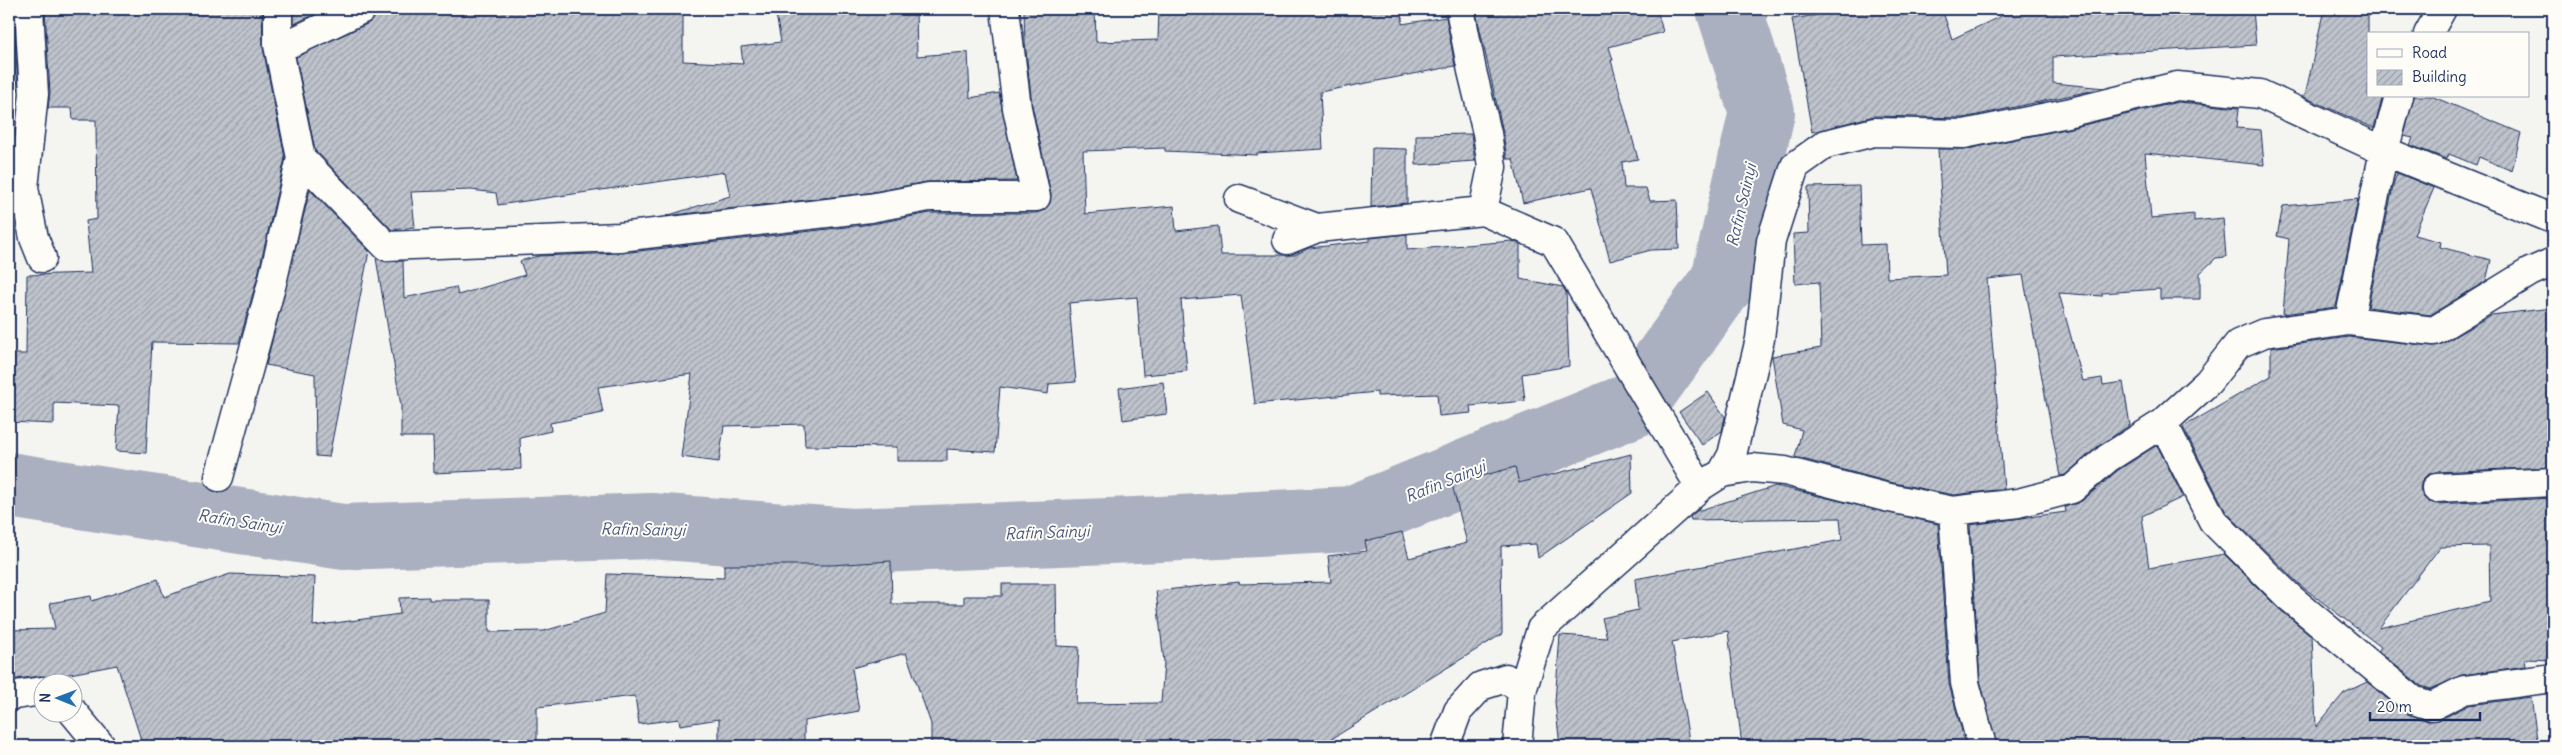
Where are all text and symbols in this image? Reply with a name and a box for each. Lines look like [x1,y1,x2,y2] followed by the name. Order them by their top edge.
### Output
[2367,32,2530,98] legend
[2412,43,2447,62] text: Road
[2412,67,2467,86] text: Building
[1722,159,1761,248] water label: Rafin Sainyi
[1402,455,1490,506] water label: Rafin Sainyi
[197,505,286,538] water label: Rafin Sainyi
[601,518,688,540] water label: Rafin Sainyi
[1004,520,1092,543] water label: Rafin Sainyi
[32,672,82,722] north arrow
[2370,690,2480,722] scale bar
[36,693,54,703] text: N
[2377,697,2412,716] text: 20 m

